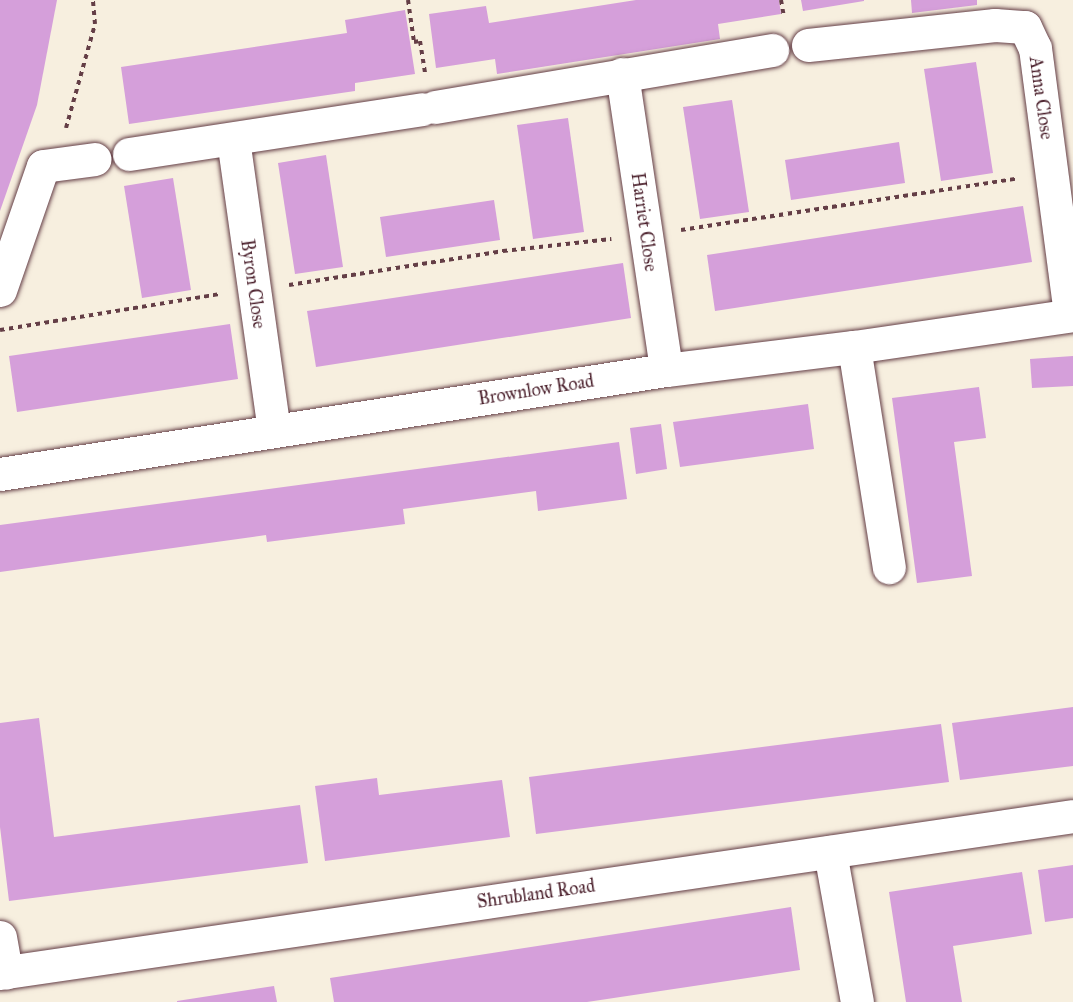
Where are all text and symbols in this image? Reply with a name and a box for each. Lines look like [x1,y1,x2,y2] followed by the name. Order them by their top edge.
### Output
[1025,55,1057,141] street label: Anna Close
[626,171,662,273] street label: Harriet Close
[236,238,270,330] street label: Byron Close
[476,370,596,410] street label: Brownlow Road
[476,875,596,913] street label: Shrubland Road

